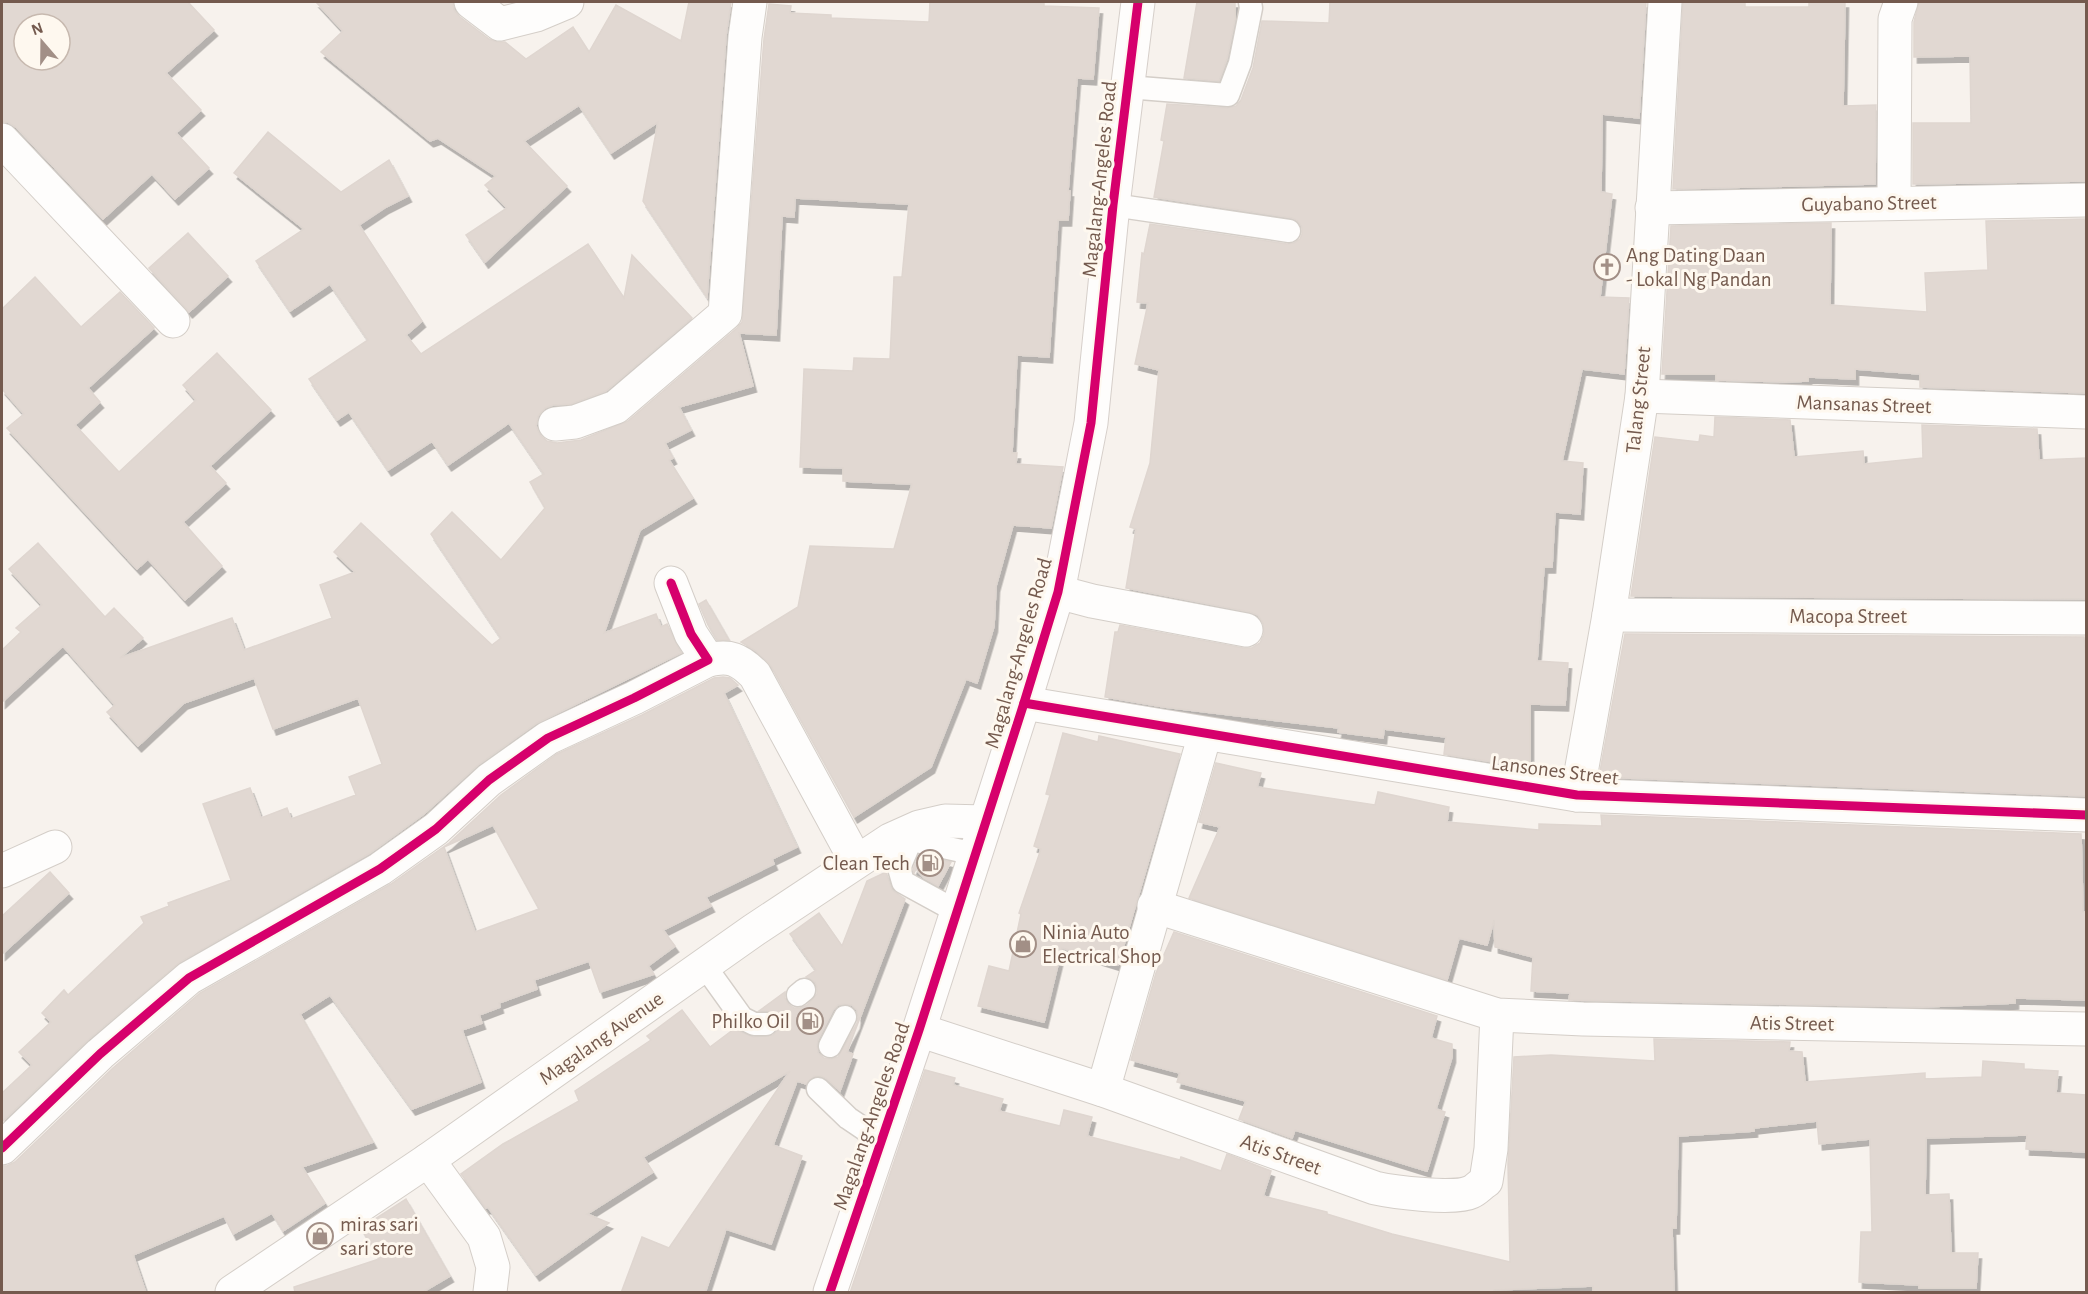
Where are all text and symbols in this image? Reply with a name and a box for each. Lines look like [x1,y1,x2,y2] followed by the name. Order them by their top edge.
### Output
[12,12,72,72] north arrow
[29,19,45,38] text: N
[1079,80,1120,278] street label: Magalang-Angeles Road
[1801,192,1937,215] street label: Guyabano Street
[1626,245,1772,290] place label: Ang Dating Daan - Lokal Ng Pandan
[1592,252,1622,282] church icon: Ang Dating Daan - Lokal Ng Pandan
[1622,345,1655,454] street label: Talang Street
[1796,392,1932,417] street label: Mansanas Street
[981,555,1056,751] street label: Magalang-Angeles Road
[1789,606,1907,627] street label: Macopa Street
[1490,752,1620,789] street label: Lansones Street
[915,848,945,878] fuel station icon: Clean Tech
[823,853,910,874] place label: Clean Tech
[1042,922,1161,967] place label: Ninia Auto Electrical Shop
[1008,929,1038,959] shop icon: Ninia Auto Electrical Shop
[535,988,667,1089] street label: Magalang Avenue
[795,1006,825,1036] fuel station icon: Philko Oil
[711,1011,790,1032] place label: Philko Oil
[1750,1012,1835,1035] street label: Atis Street
[829,1019,914,1213] street label: Magalang-Angeles Road
[1238,1130,1324,1179] street label: Atis Street
[340,1214,419,1259] place label: miras sari sari store
[305,1221,335,1251] shop icon: miras sari sari store

